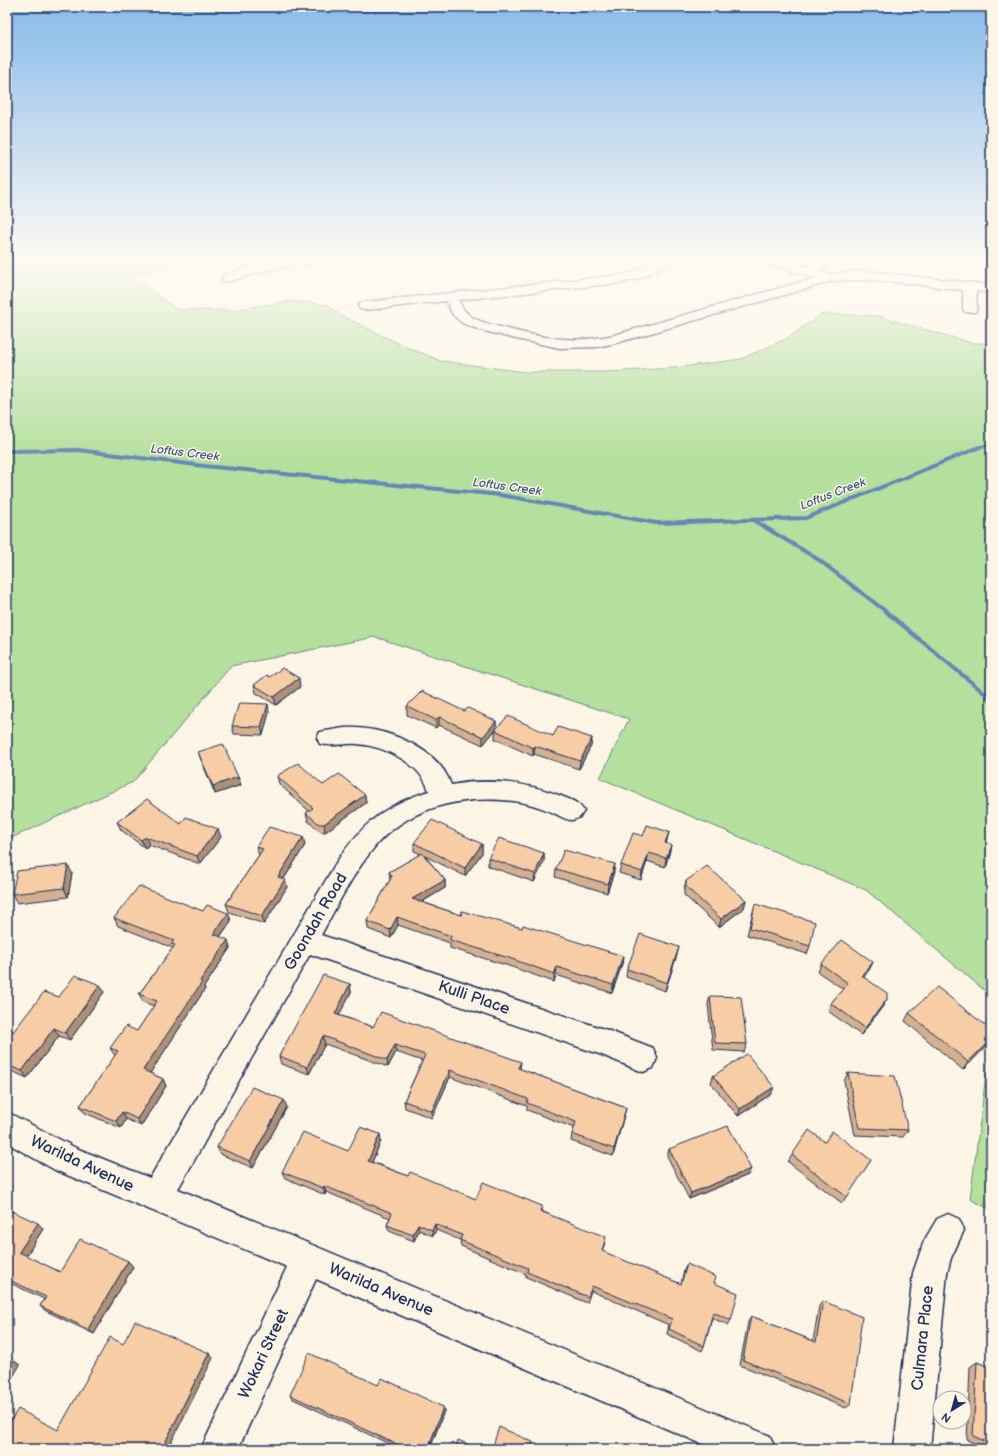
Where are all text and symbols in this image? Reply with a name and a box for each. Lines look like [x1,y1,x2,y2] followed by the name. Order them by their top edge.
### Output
[150,441,221,465] water label: Loftus Creek
[798,474,869,513] water label: Loftus Creek
[472,475,543,499] water label: Loftus Creek
[280,870,352,974] street label: Goondah Road
[436,977,513,1019] street label: Kulli Place
[27,1132,137,1196] street label: Warilda Avenue
[326,1259,437,1321] street label: Warilda Avenue
[908,1284,938,1391] street label: Culmara Place
[235,1306,293,1402] street label: Wokari Street
[932,1390,972,1430] north arrow
[939,1410,953,1425] text: N

